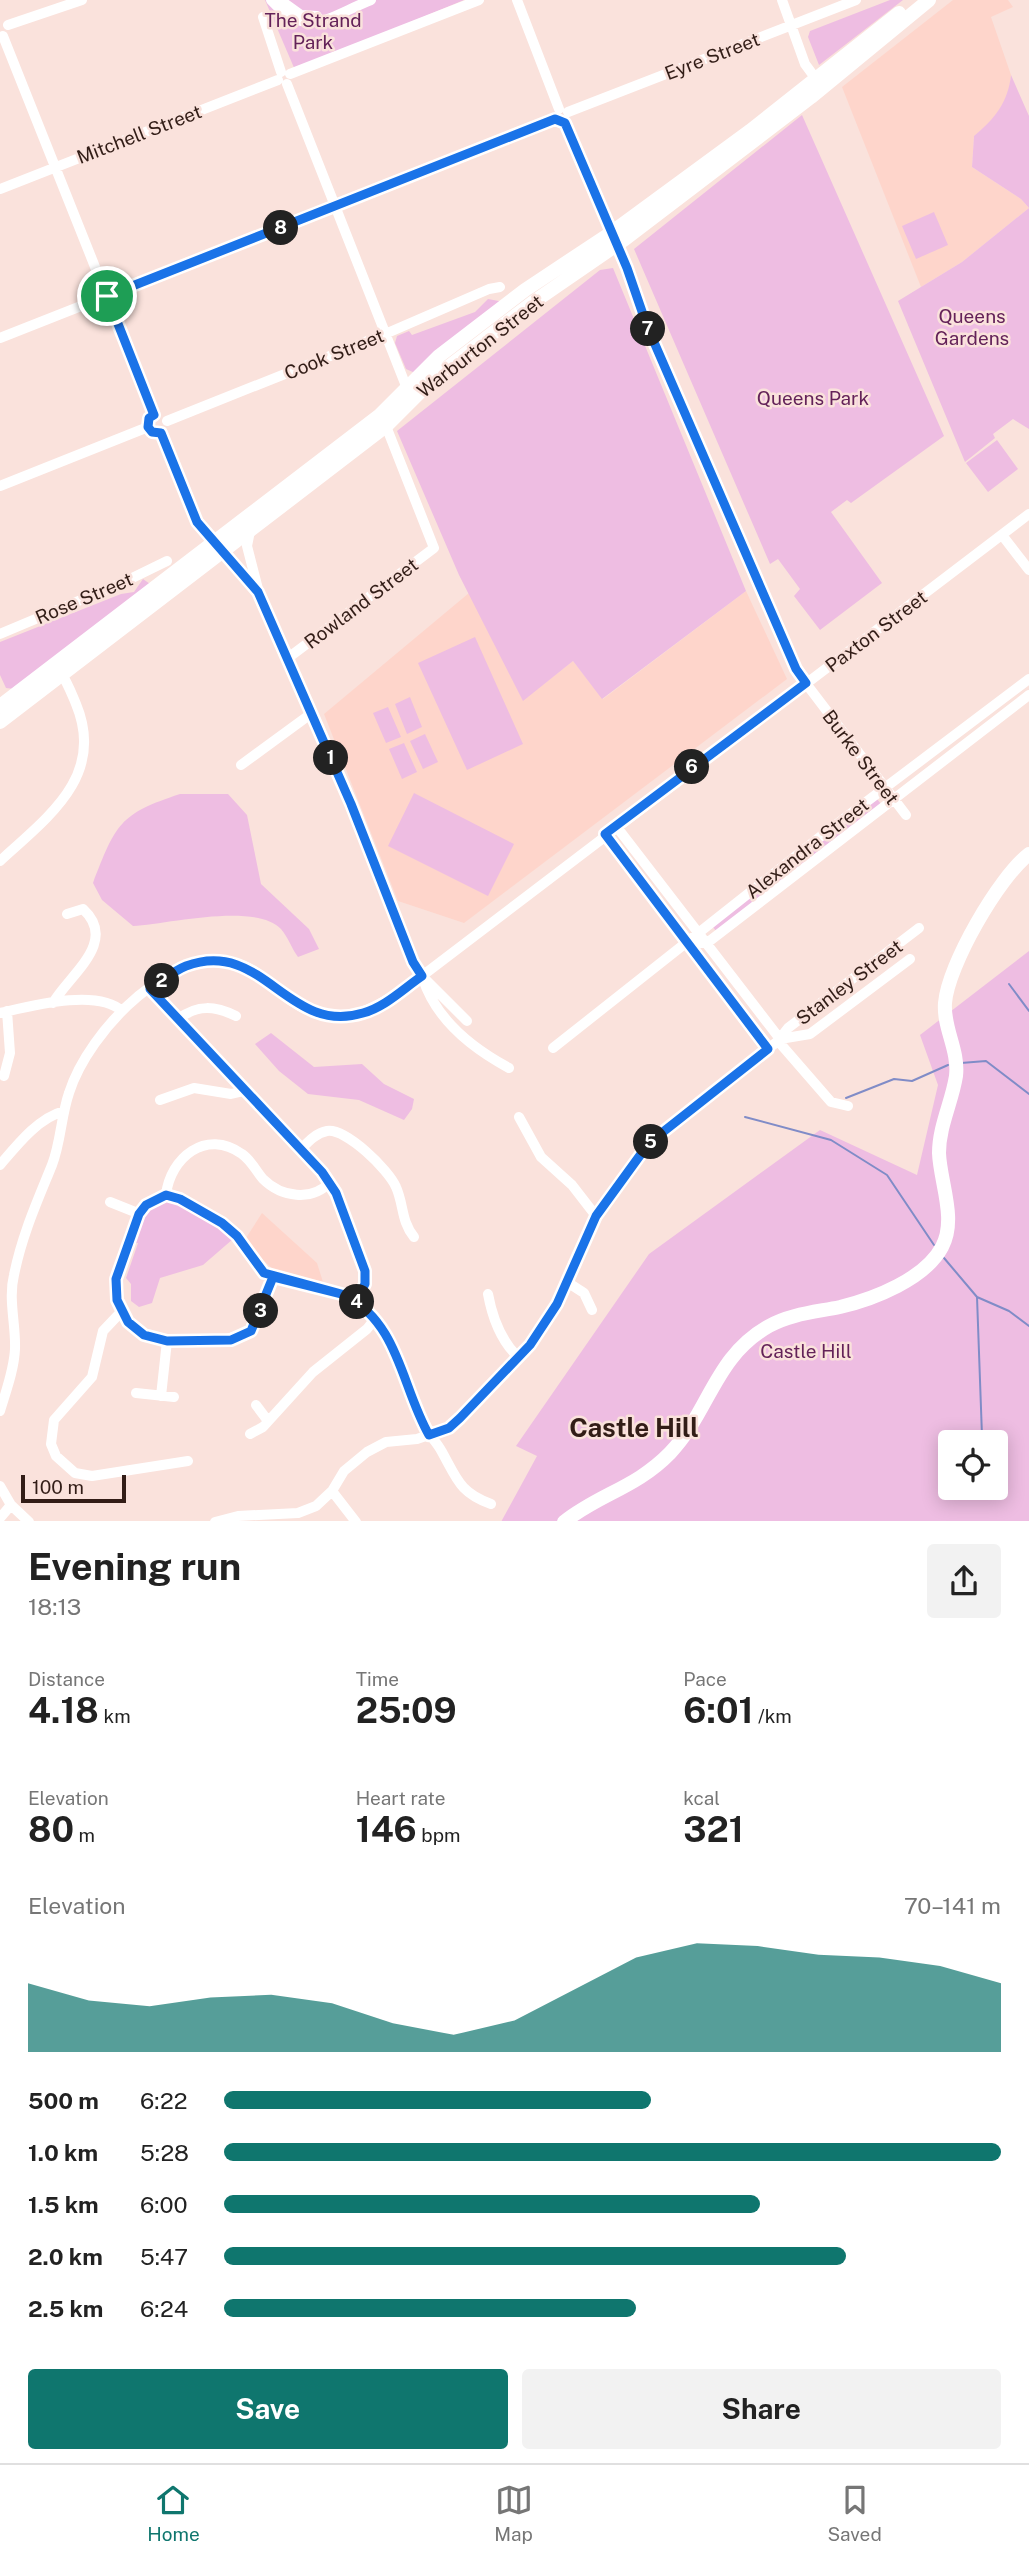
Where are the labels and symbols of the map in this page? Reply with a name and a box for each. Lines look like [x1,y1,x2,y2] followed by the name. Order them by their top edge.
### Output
[264,9,362,53] park label: The Strand Park
[662,28,762,84] street label: Eyre Street
[73,100,205,168] street label: Mitchell Street
[264,210,298,246] pin: 8
[77,266,137,326] pin
[413,290,547,402] street label: Warburton Street
[935,305,1009,349] park label: Queens Gardens
[630,312,666,346] pin: 7
[281,324,387,384] street label: Cook Street
[757,387,869,409] park label: Queens Park
[300,553,422,653] street label: Rowland Street
[32,568,136,628] street label: Rose Street
[821,586,931,676] street label: Paxton Street
[818,706,904,808] street label: Burke Street
[314,740,348,776] pin: 1
[674,750,710,784] pin: 6
[741,793,873,903] street label: Alexandra Street
[792,935,906,1029] street label: Stanley Street
[144,964,180,998] pin: 2
[634,1124,668,1160] pin: 5
[340,1284,374,1320] pin: 4
[244,1294,278,1328] pin: 3
[760,1340,852,1362] park label: Castle Hill
[569,1412,699,1443] district label: Castle Hill
[21,1472,126,1504] scale bar

